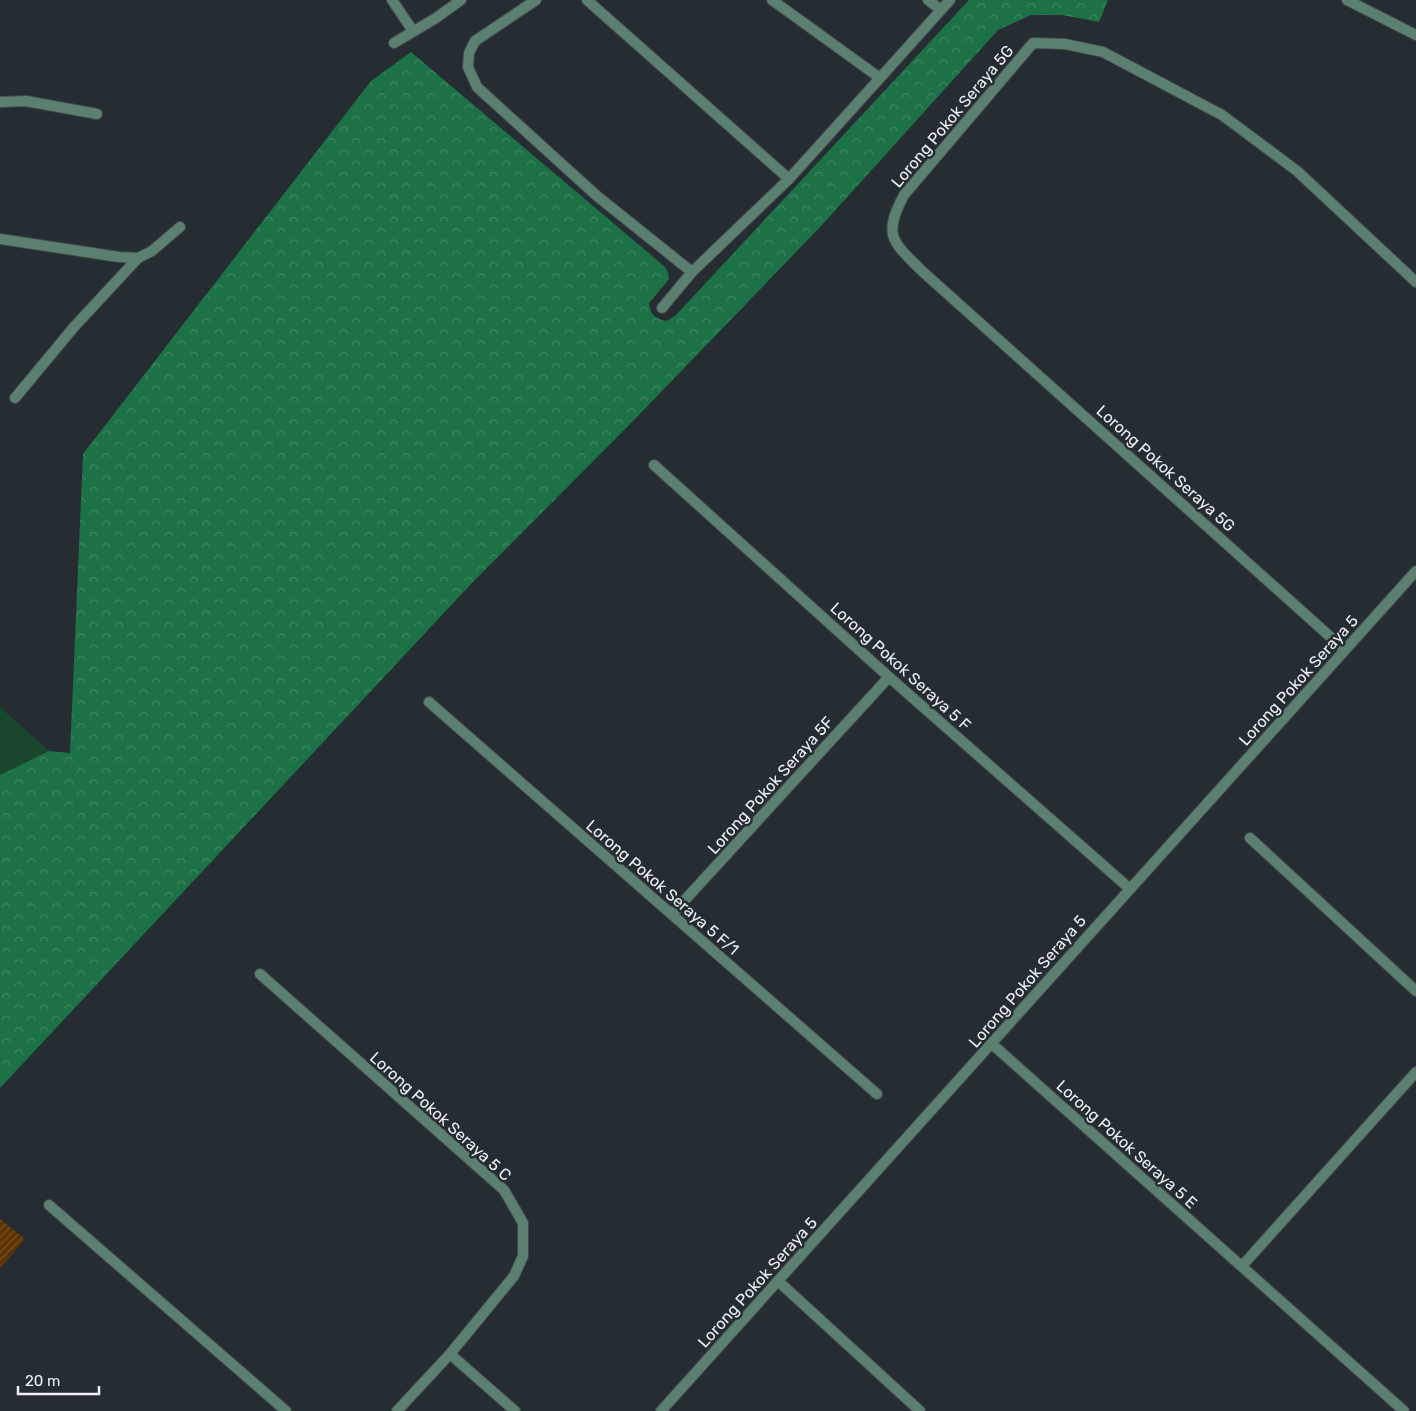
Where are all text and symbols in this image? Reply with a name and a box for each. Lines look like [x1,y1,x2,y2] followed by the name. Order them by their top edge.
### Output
[887,41,1017,191] street label: Lorong Pokok Seraya 5G
[1092,401,1239,536] street label: Lorong Pokok Seraya 5G
[827,598,975,734] street label: Lorong Pokok Seraya 5 F
[1235,611,1362,749] street label: Lorong Pokok Seraya 5
[704,713,837,858] street label: Lorong Pokok Seraya 5F
[582,816,743,959] street label: Lorong Pokok Seraya 5 F/1
[965,911,1090,1051] street label: Lorong Pokok Seraya 5
[366,1048,515,1185] street label: Lorong Pokok Seraya 5 C
[1052,1076,1201,1213] street label: Lorong Pokok Seraya 5 E
[694,1213,821,1351] street label: Lorong Pokok Seraya 5
[18,1364,99,1396] scale bar
[25,1372,60,1390] text: 20 m

